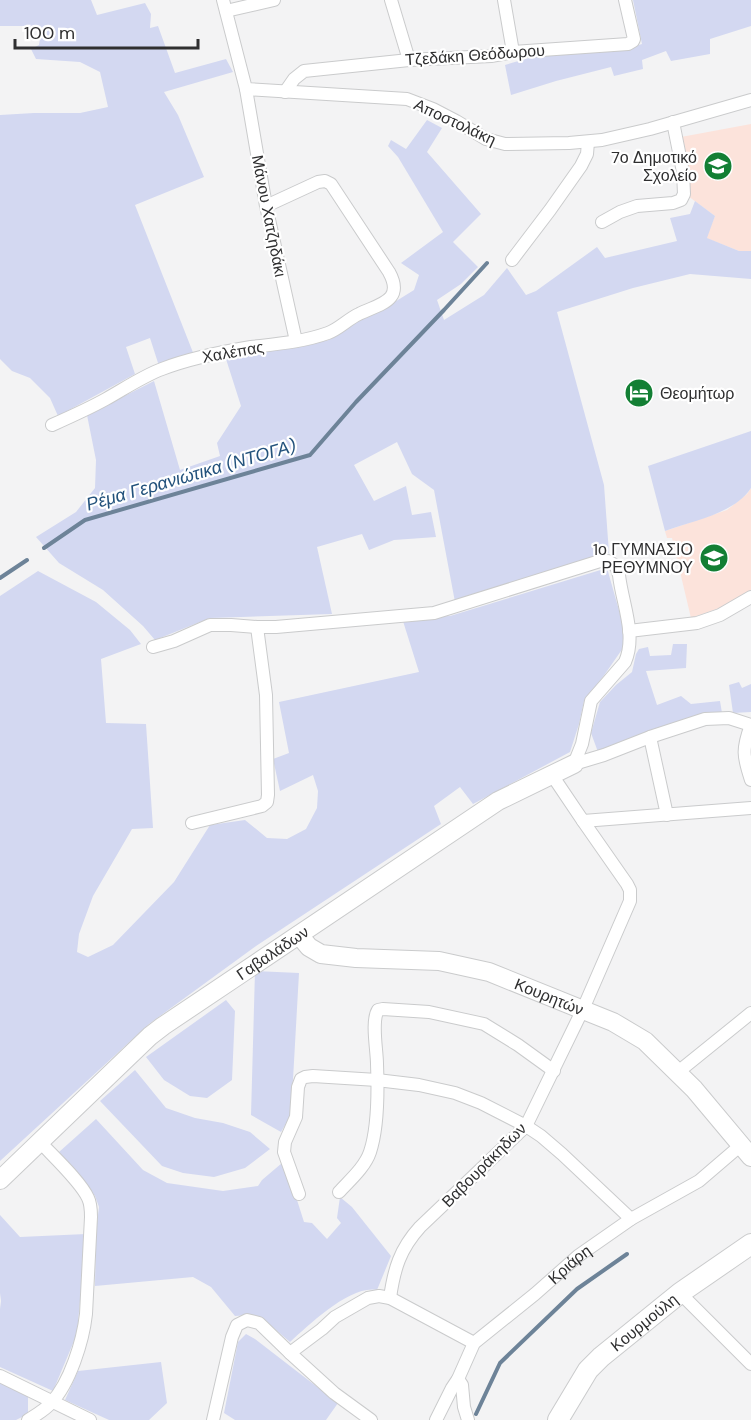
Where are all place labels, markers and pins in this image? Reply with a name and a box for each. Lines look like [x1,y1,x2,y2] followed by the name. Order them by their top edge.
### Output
[611,147,697,186] place label: 7ο Δημοτικό Σχολείο
[702,150,734,182] school or university icon: 7ο Δημοτικό Σχολείο
[623,377,655,409] hotel icon: Θεομήτωρ
[660,383,734,404] place label: Θεομήτωρ
[593,539,693,578] place label: 1ο ΓΥΜΝΑΣΙΟ ΡΕΘΥΜΝΟΥ
[698,542,730,574] school or university icon: 1ο ΓΥΜΝΑΣΙΟ ΡΕΘΥΜΝΟΥ

